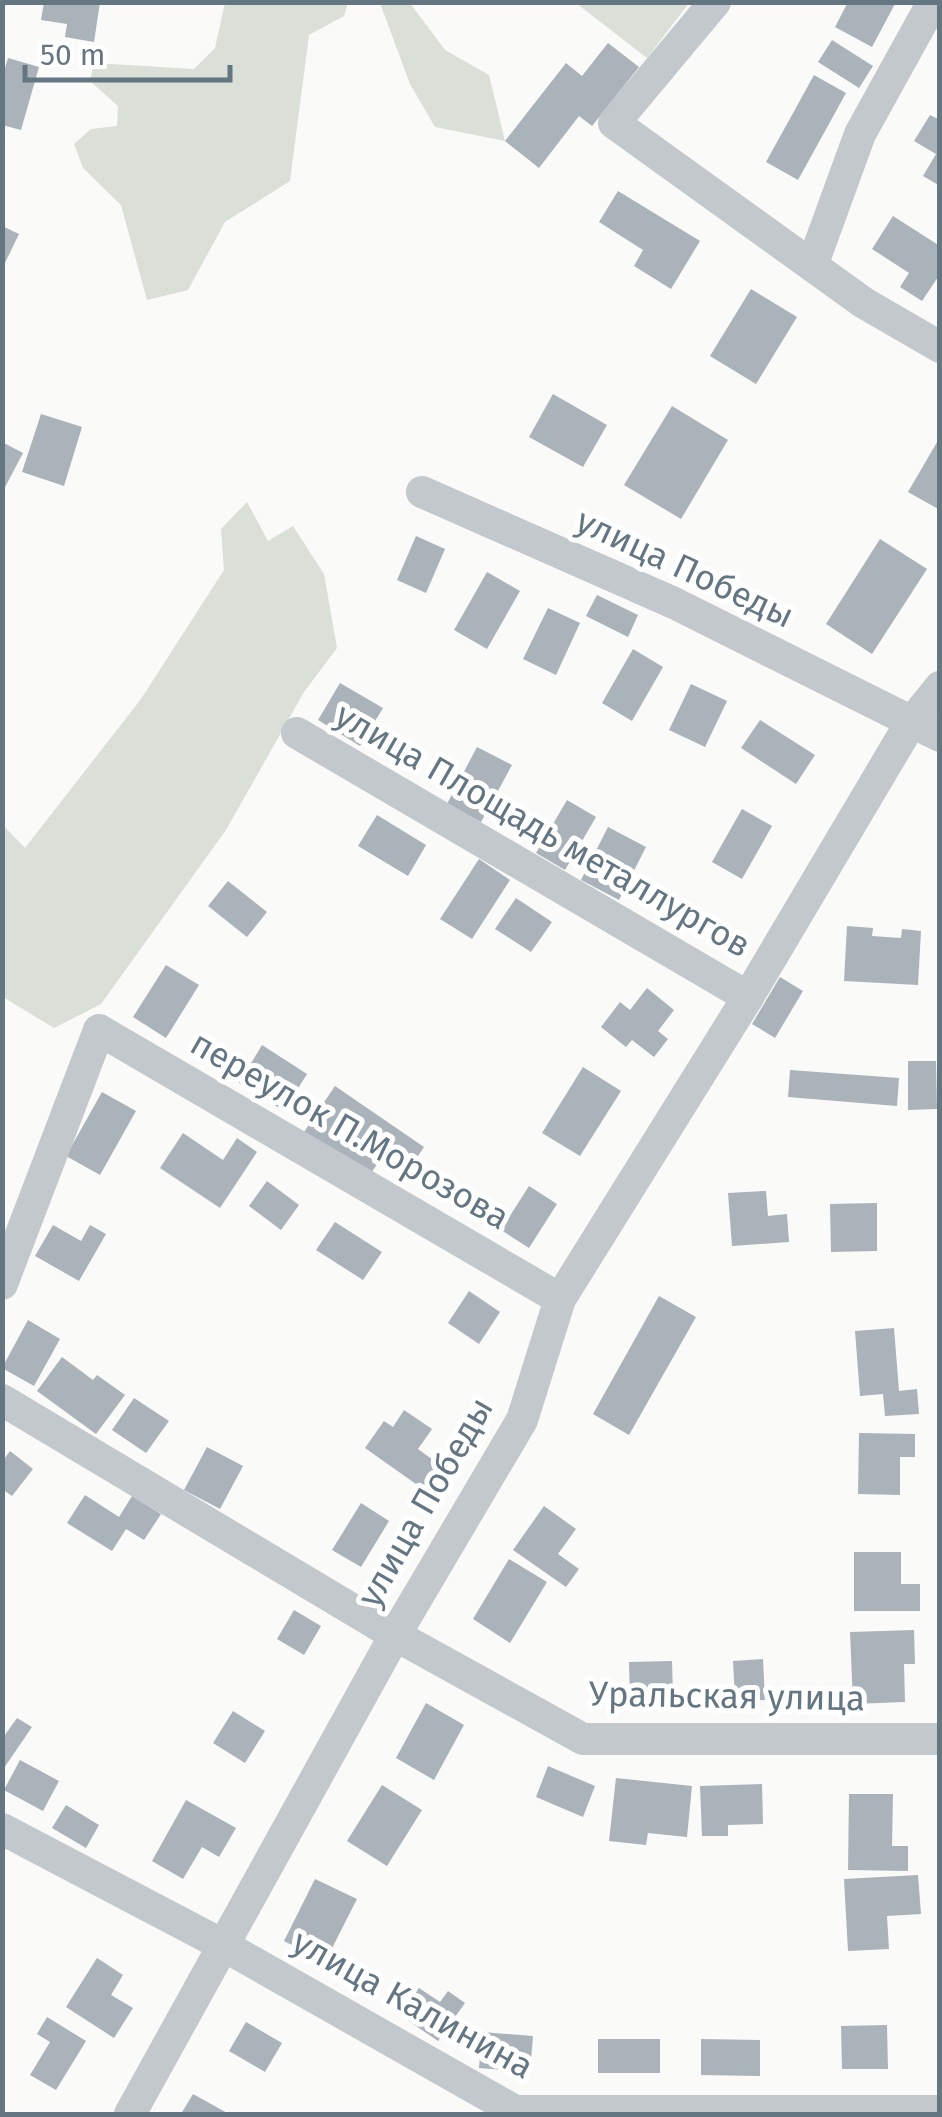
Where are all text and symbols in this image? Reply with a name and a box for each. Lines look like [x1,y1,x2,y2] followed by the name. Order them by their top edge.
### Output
[25,20,230,82] scale bar
[40,37,105,73] text: 50 m
[570,499,800,637] street label: улица Победы
[328,694,758,966] street label: улица Площадь металлургов
[183,1022,517,1238] street label: переулок П.Морозова
[348,1390,502,1614] street label: улица Победы
[589,1673,865,1719] street label: Уральская улица
[285,1920,541,2088] street label: улица Калинина

